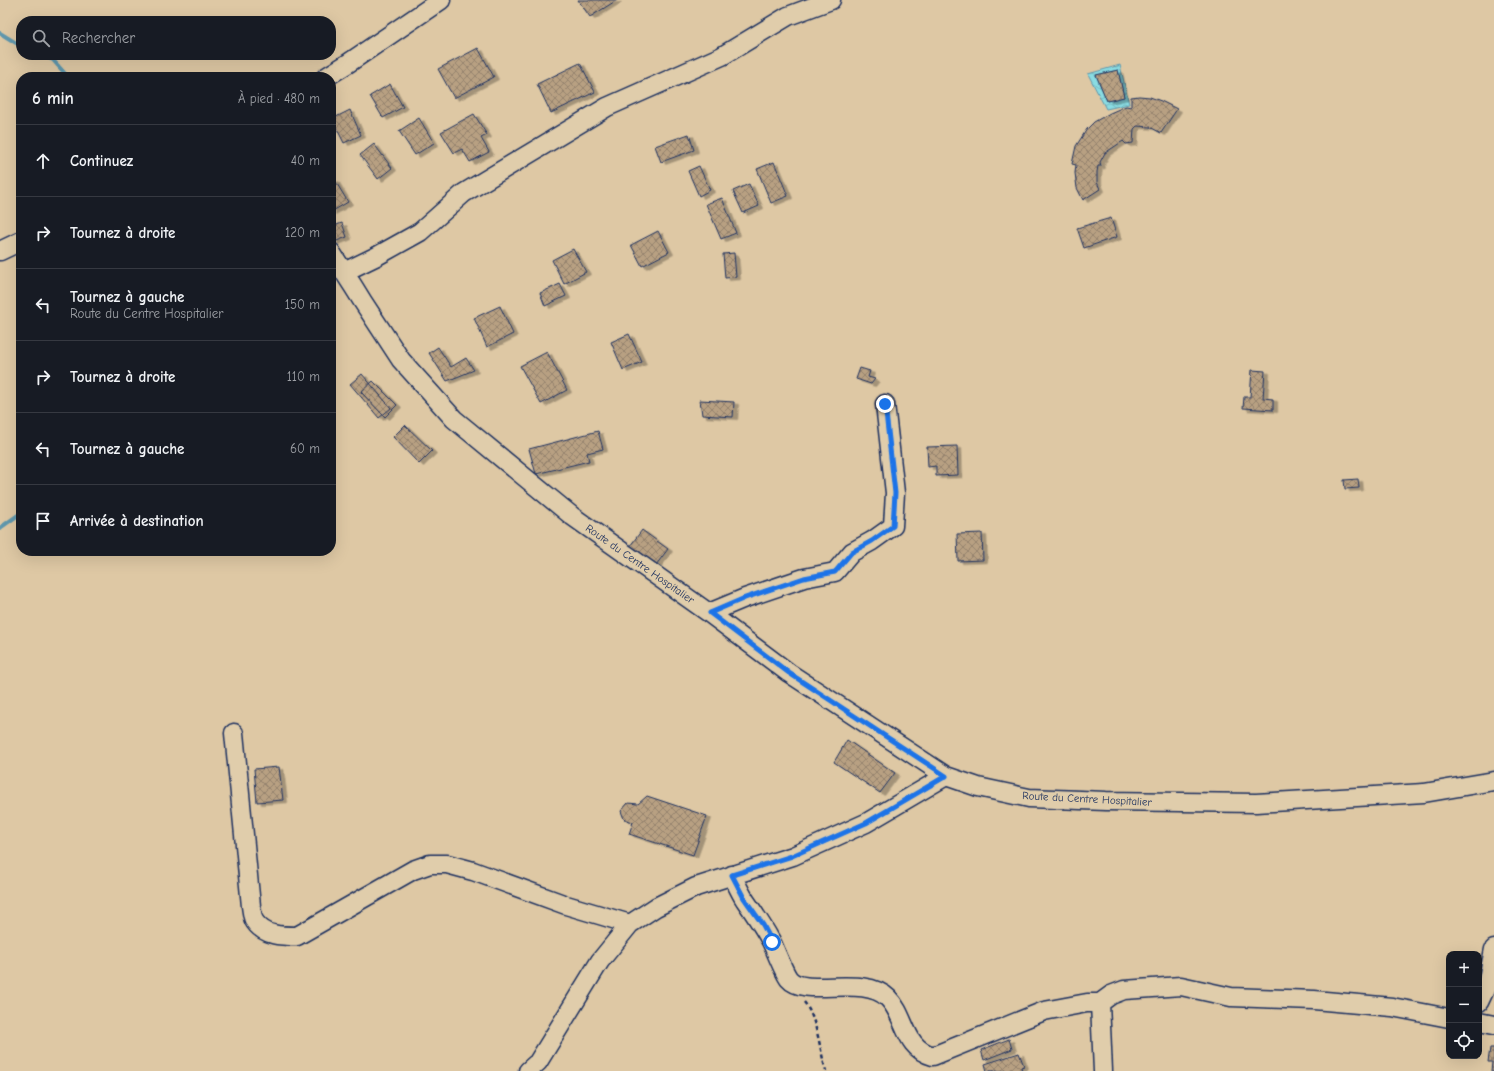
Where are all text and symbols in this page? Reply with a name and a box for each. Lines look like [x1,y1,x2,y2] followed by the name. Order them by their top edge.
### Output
[16,16,336,60] search box
[30,27,52,49] icon: search
[62,29,135,47] text: Rechercher
[32,89,74,108] text: 6 min
[238,91,320,106] text: À pied · 480 m
[32,150,54,172] icon: ahead
[70,152,133,170] text: Continuez
[291,153,320,168] text: 40 m
[32,222,54,244] icon: right
[70,224,175,242] text: Tournez à droite
[285,225,320,240] text: 120 m
[70,288,184,306] text: Tournez à gauche
[32,294,54,316] icon: left
[285,297,320,312] text: 150 m
[70,306,223,321] text: Route du Centre Hospitalier
[32,366,54,388] icon: right
[70,368,175,386] text: Tournez à droite
[287,369,320,384] text: 110 m
[876,395,894,413] route end
[32,438,54,460] icon: left
[70,440,184,458] text: Tournez à gauche
[290,441,320,456] text: 60 m
[32,510,54,532] icon: arrive
[70,512,204,530] text: Arrivée à destination
[583,521,697,607] street label: Route du Centre Hospitalier
[1022,789,1153,809] street label: Route du Centre Hospitalier
[763,933,781,951] route start
[1446,951,1482,1059] map controls
[1446,951,1482,987] button: +
[1446,987,1482,1023] button: −
[1446,1023,1482,1059] button: locate

